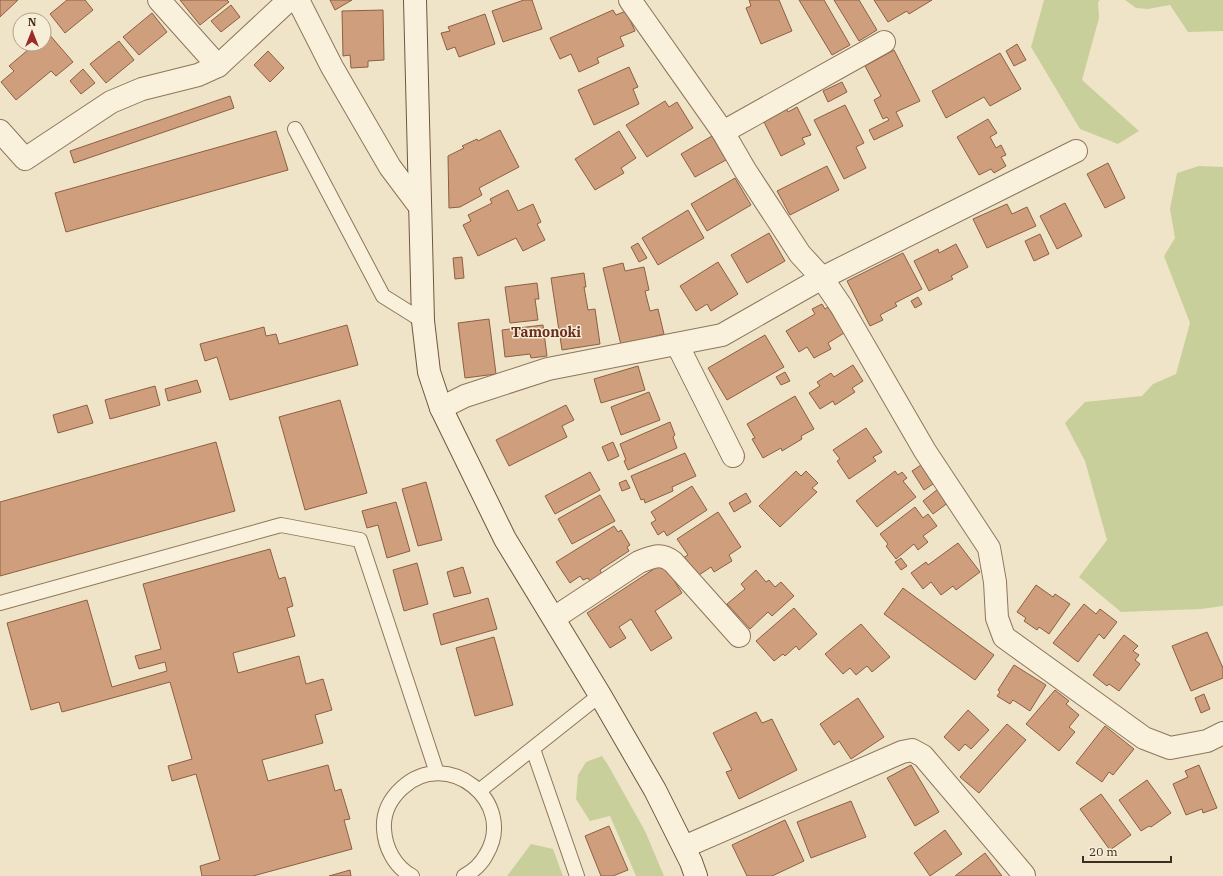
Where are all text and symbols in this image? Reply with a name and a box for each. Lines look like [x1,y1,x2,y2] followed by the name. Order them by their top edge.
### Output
[12,12,52,52] north arrow
[28,15,37,29] text: N
[511,323,581,341] district label: Tamonoki
[1083,838,1171,864] scale bar
[1089,844,1118,859] text: 20 m

